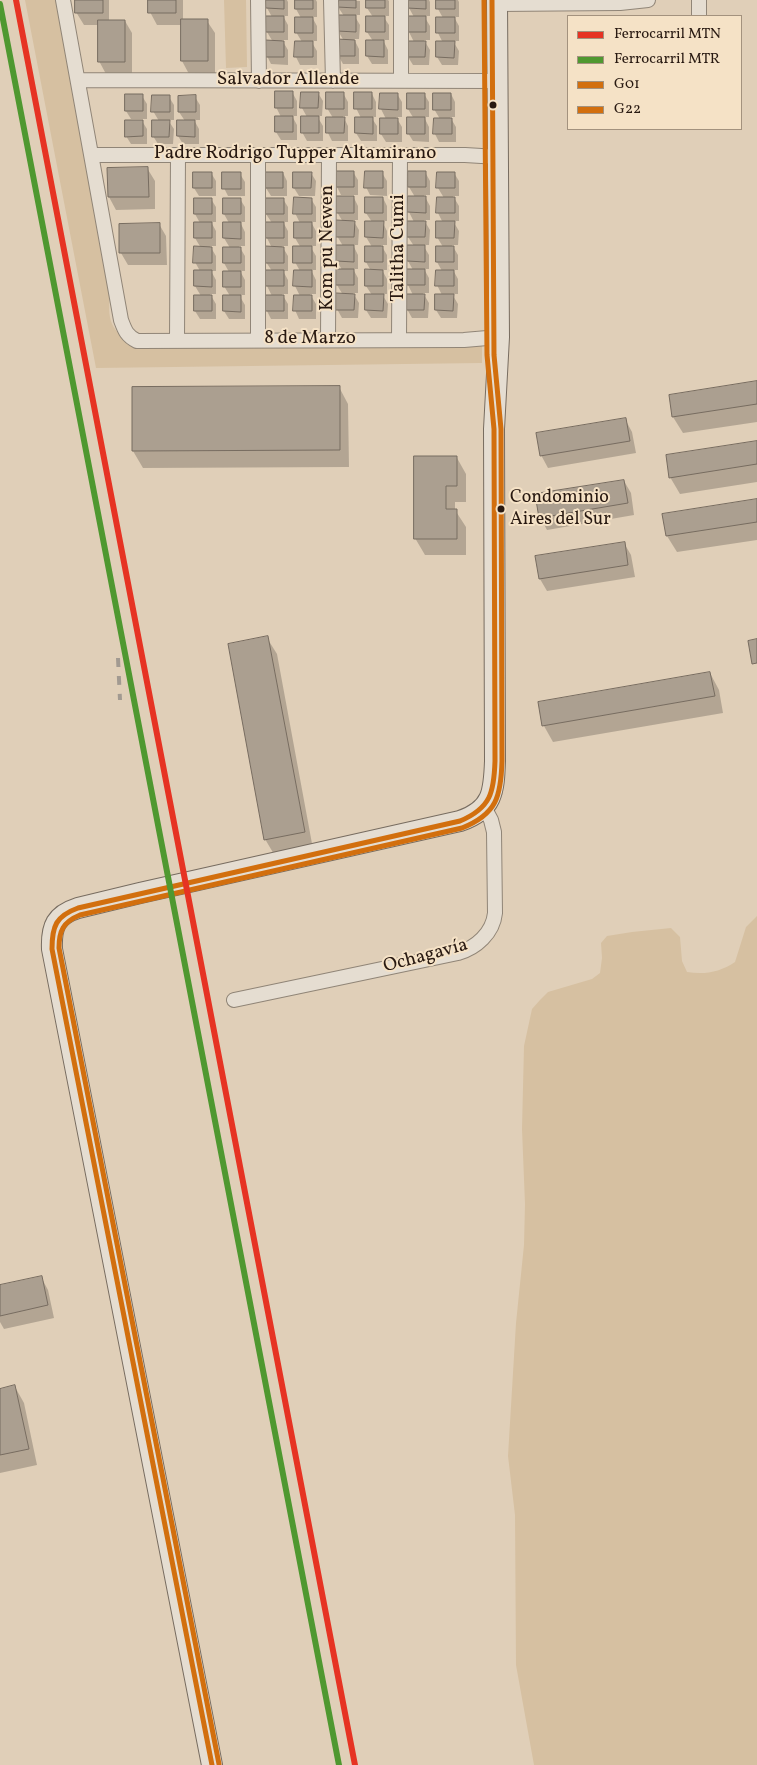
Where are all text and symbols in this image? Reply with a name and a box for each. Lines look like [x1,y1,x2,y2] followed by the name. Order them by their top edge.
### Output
[567,15,742,130] legend
[614,24,721,45] text: Ferrocarril MTN
[614,49,720,70] text: Ferrocarril MTR
[217,70,359,92] street label: Salvador Allende
[614,74,640,95] text: G01
[614,99,641,120] text: G22
[488,100,498,110] unlabelled marker
[154,144,436,166] street label: Padre Rodrigo Tupper Altamirano
[318,185,340,311] street label: Kom pu Newen
[389,194,411,302] street label: Talitha Cumi
[264,329,356,351] street label: 8 de Marzo
[510,488,611,530] place label: Condominio Aires del Sur
[496,504,506,514] marker: Condominio Aires del Sur
[381,935,471,979] street label: Ochagavía

